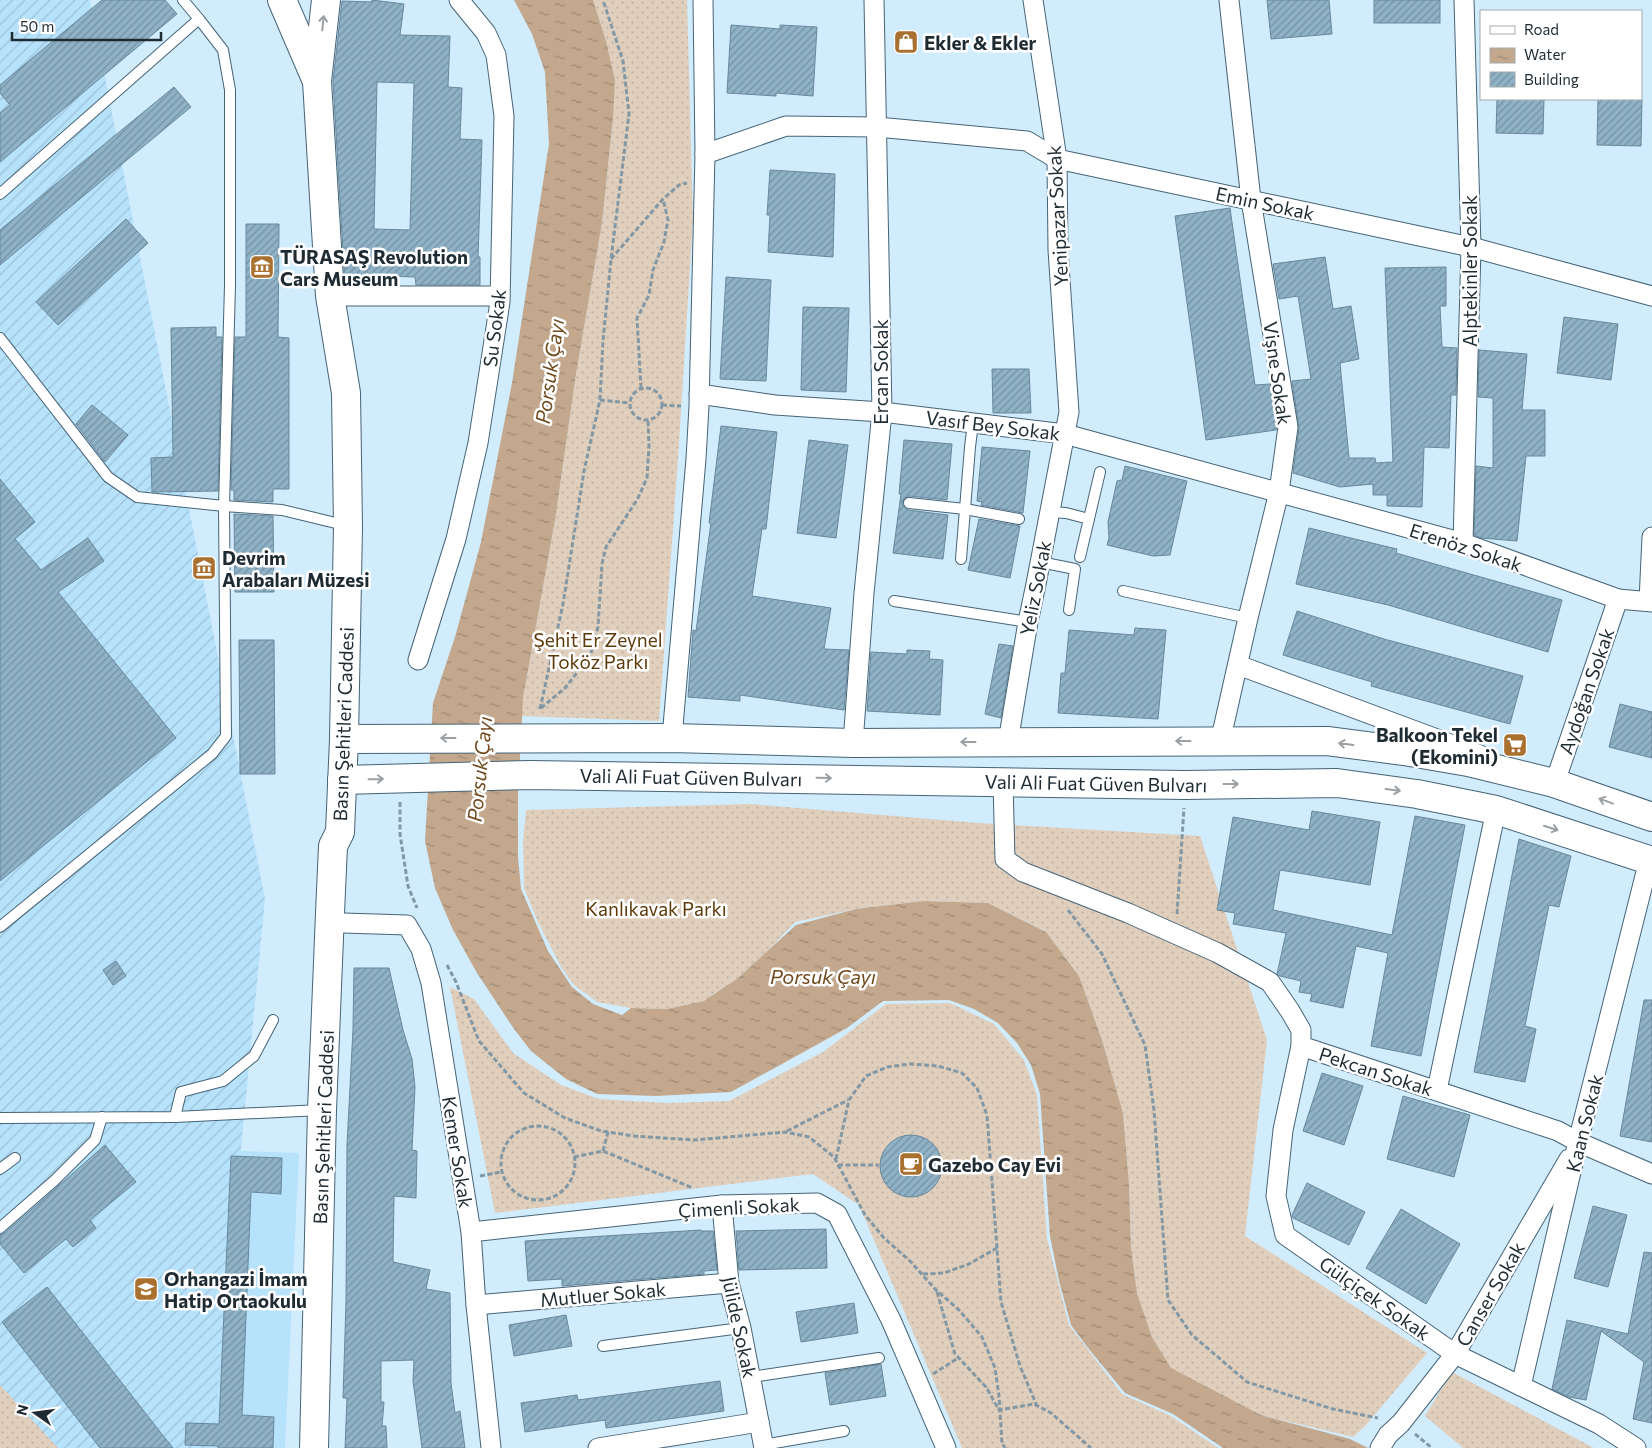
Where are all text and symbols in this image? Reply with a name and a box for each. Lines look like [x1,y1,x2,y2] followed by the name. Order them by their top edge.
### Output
[12,10,161,42] scale bar
[1480,10,1642,100] legend
[318,15,328,31] one-way arrow
[20,17,54,35] text: 50 m
[1524,20,1559,38] text: Road
[893,29,919,55] shop icon: Ekler & Ekler
[924,31,1036,54] place label: Ekler & Ekler
[1524,45,1566,63] text: Water
[1524,70,1579,88] text: Building
[1042,145,1072,287] street label: Yenipazar Sokak
[1214,181,1316,225] street label: Emin Sokak
[1458,195,1481,347] street label: Alptekinler Sokak
[280,245,468,290] place label: TÜRASAŞ Revolution Cars Museum
[249,254,275,280] museum icon: TÜRASAŞ Revolution Cars Museum
[478,288,510,368] street label: Su Sokak
[530,317,568,425] water label: Porsuk Çayı
[869,319,892,425] street label: Ercan Sokak
[1259,320,1297,426] street label: Vişne Sokak
[925,405,1061,445] street label: Vasıf Bey Sokak
[1407,518,1525,576] street label: Erenöz Sokak
[1015,538,1055,638] street label: Yeliz Sokak
[222,546,369,591] place label: Devrim Arabaları Müzesi
[191,555,217,581] museum icon: Devrim Arabaları Müzesi
[1554,625,1618,757] street label: Aydoğan Sokak
[328,626,358,822] street label: Basın Şehitleri Caddesi
[534,628,662,673] park label: Şehit Er Zeynel Toköz Parkı
[462,715,496,823] water label: Porsuk Çayı
[1376,723,1498,768] place label: Balkoon Tekel (Ekomini)
[1502,732,1528,758] supermarket icon: Balkoon Tekel (Ekomini)
[441,733,457,743] one-way arrow
[1175,736,1192,746] one-way arrow
[960,737,976,747] one-way arrow
[1338,739,1354,749] one-way arrow
[580,764,802,790] street label: Vali Ali Fuat Güven Bulvarı
[985,770,1207,796] street label: Vali Ali Fuat Güven Bulvarı
[815,774,831,783] one-way arrow
[368,775,384,784] one-way arrow
[1222,779,1239,789] one-way arrow
[1385,786,1401,796] one-way arrow
[1599,796,1614,805] one-way arrow
[1542,824,1558,833] one-way arrow
[585,897,727,920] park label: Kanlıkavak Parkı
[770,964,876,988] water label: Porsuk Çayı
[308,1029,338,1225] street label: Basın Şehitleri Caddesi
[1316,1042,1436,1100] street label: Pekcan Sokak
[1561,1072,1607,1174] street label: Kaan Sokak
[438,1094,478,1210] street label: Kemer Sokak
[898,1151,924,1177] cafe icon: Gazebo Cay Evi
[928,1153,1061,1176] place label: Gazebo Cay Evi
[678,1192,800,1222] street label: Çimenli Sokak
[1451,1238,1529,1350] street label: Canser Sokak
[1315,1251,1435,1345] street label: Gülçiçek Sokak
[164,1267,308,1312] place label: Orhangazi İmam Hatip Ortaokulu
[718,1274,762,1380] street label: Jülide Sokak
[133,1276,159,1302] school or university icon: Orhangazi İmam Hatip Ortaokulu
[539,1277,667,1311] street label: Mutluer Sokak
[10,1388,60,1438] north arrow
[12,1403,31,1417] text: N

